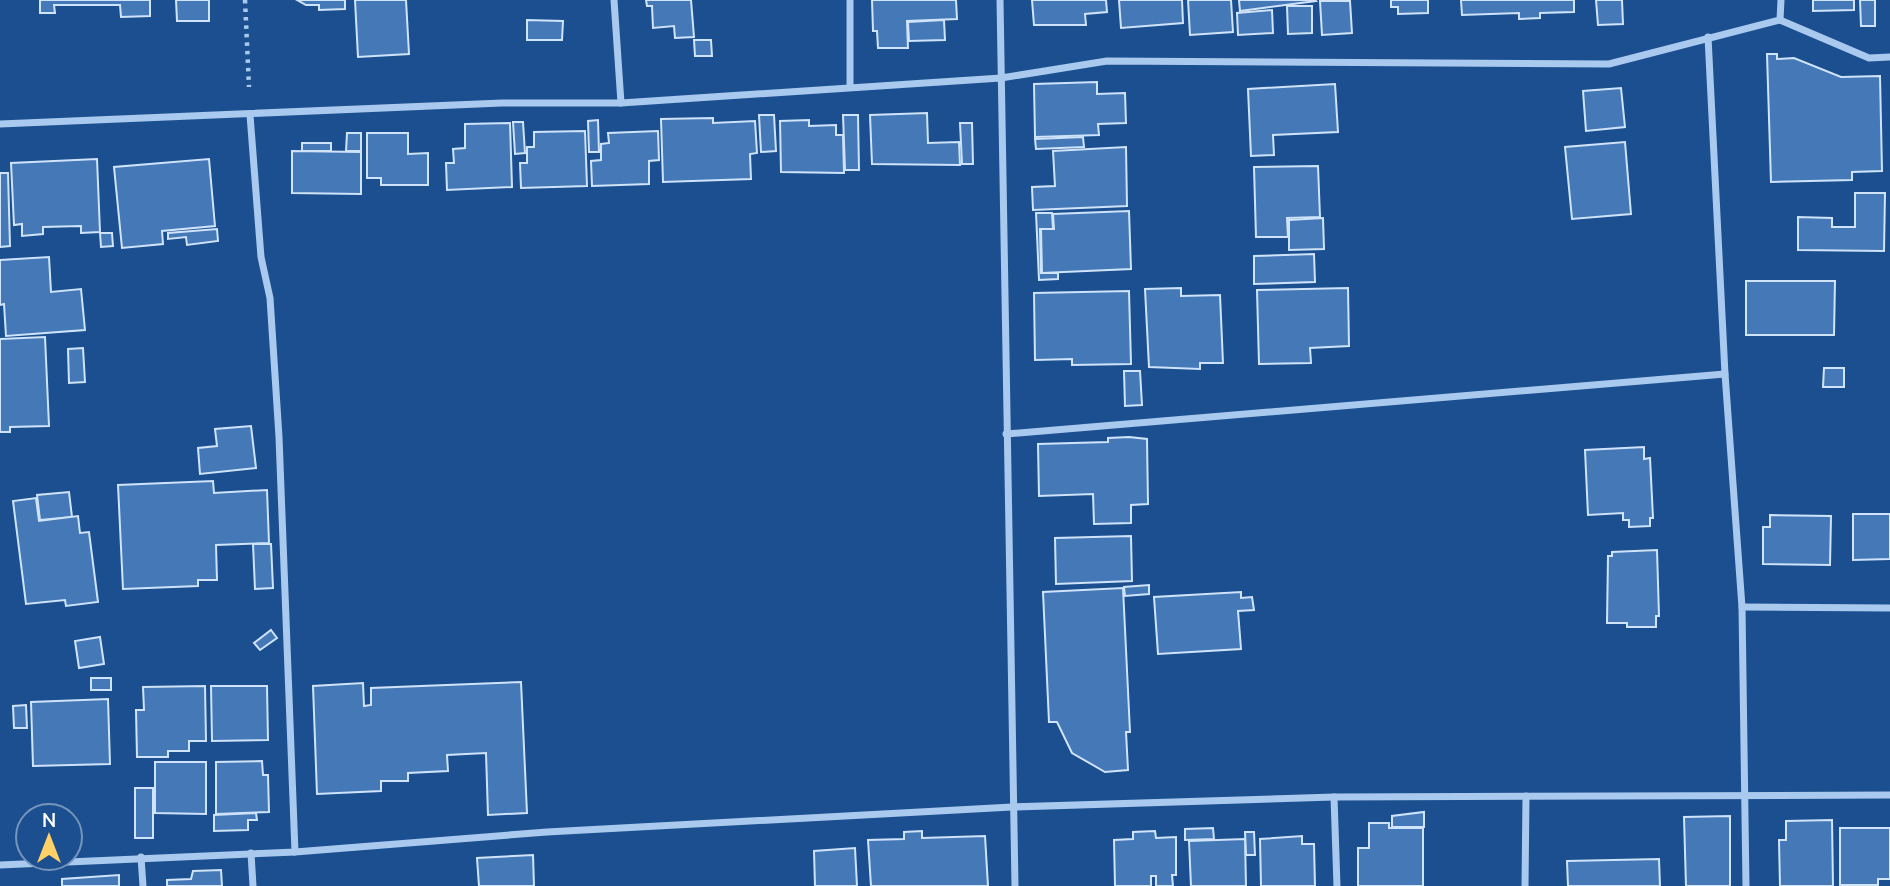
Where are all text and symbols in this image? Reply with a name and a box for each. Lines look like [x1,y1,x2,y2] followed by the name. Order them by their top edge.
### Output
[14,802,84,872] north arrow
[42,808,56,834] text: N

